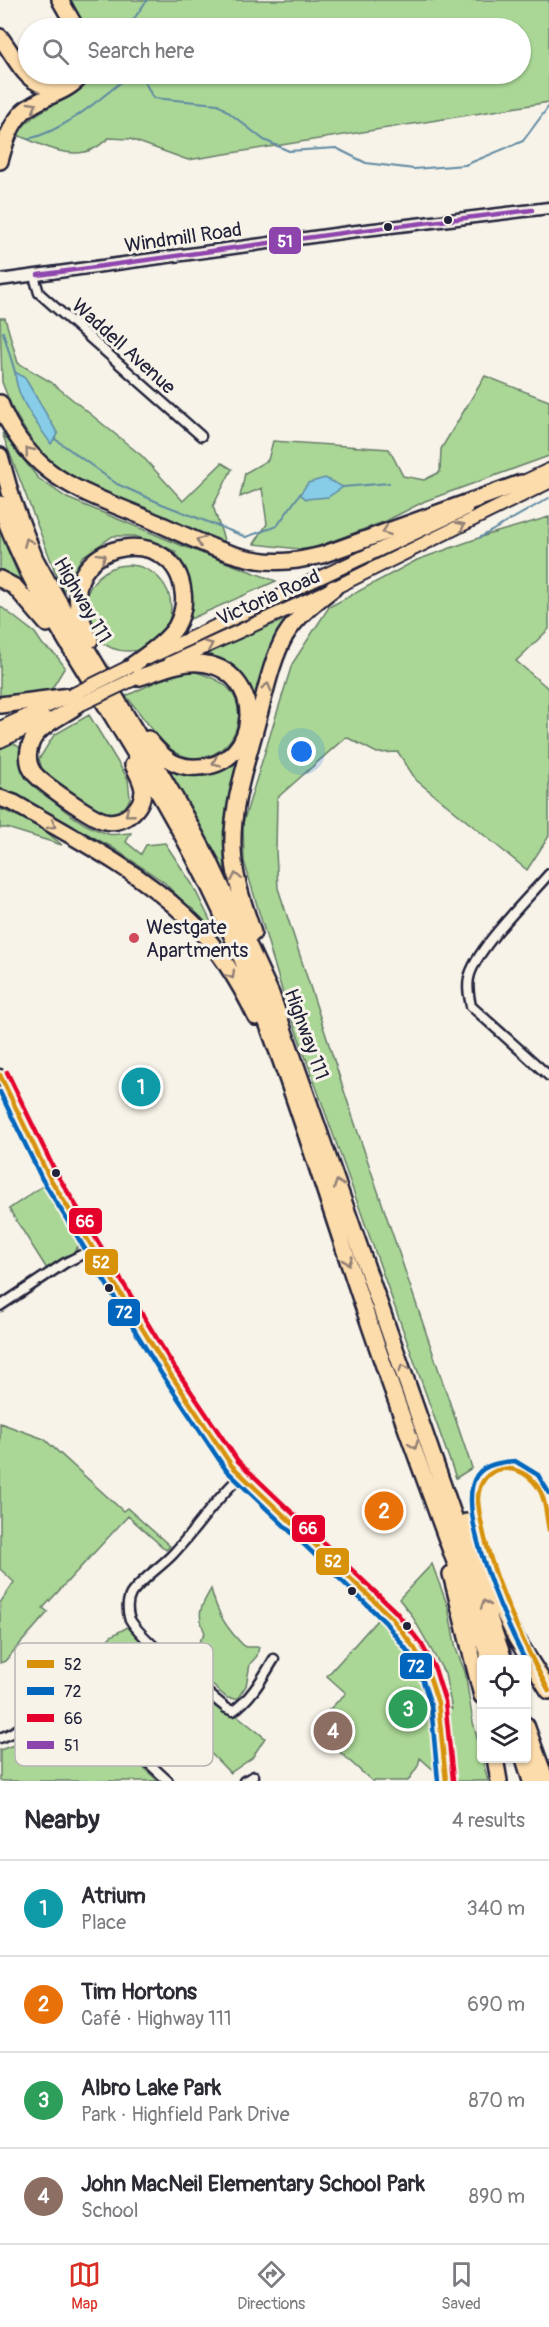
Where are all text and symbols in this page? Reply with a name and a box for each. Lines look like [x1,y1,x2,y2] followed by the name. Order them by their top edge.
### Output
[18,18,531,84] search box
[39,35,72,68] icon: search
[87,37,194,65] text: Search here
[27,102,37,113] one-way arrow
[442,214,454,226] unlabelled marker
[123,217,243,258] street label: Windmill Road
[382,221,394,233] unlabelled marker
[268,226,302,255] line badge: 51
[278,232,292,252] text: 51
[66,293,181,400] street label: Waddell Avenue
[25,447,36,458] one-way arrow
[454,521,465,533] one-way arrow
[382,523,392,536] one-way arrow
[195,536,206,548] one-way arrow
[23,537,35,548] one-way arrow
[48,553,117,648] street label: Highway 111
[95,553,106,564] one-way arrow
[213,564,324,631] street label: Victoria Road
[202,640,213,652] one-way arrow
[260,682,272,693] one-way arrow
[287,737,316,766] your location
[212,755,223,767] one-way arrow
[125,806,136,817] one-way arrow
[46,817,56,829] one-way arrow
[230,873,243,883] one-way arrow
[146,915,248,963] place label: Westgate Apartments
[127,931,141,945] marker: Westgate Apartments
[224,969,236,979] one-way arrow
[279,985,335,1083] street label: Highway 111
[122,1064,160,1110] pin: 1
[50,1167,62,1179] unlabelled marker
[333,1179,346,1190] one-way arrow
[68,1207,103,1235] line badge: 66
[76,1212,94,1232] text: 66
[84,1248,119,1276] line badge: 52
[92,1253,110,1273] text: 52
[341,1255,353,1266] one-way arrow
[103,1282,115,1294] unlabelled marker
[107,1298,141,1327] line badge: 72
[115,1303,133,1323] text: 72
[397,1363,410,1374] one-way arrow
[407,1439,419,1450] one-way arrow
[364,1488,404,1534] pin: 2
[291,1514,326,1543] line badge: 66
[299,1519,317,1539] text: 66
[315,1547,350,1576] line badge: 52
[324,1552,342,1572] text: 52
[346,1585,358,1597] unlabelled marker
[479,1599,492,1610] one-way arrow
[401,1620,413,1632] unlabelled marker
[15,1643,213,1766] legend
[399,1652,433,1680] line badge: 72
[64,1655,82,1675] text: 52
[477,1655,531,1763] map controls
[477,1655,531,1709] button: locate
[407,1657,425,1677] text: 72
[64,1682,81,1702] text: 72
[388,1686,428,1732] pin: 3
[314,1708,352,1754] pin: 4
[64,1709,83,1729] text: 66
[477,1709,531,1763] button: layers
[64,1736,79,1756] text: 51
[24,1804,100,1836] text: Nearby
[452,1808,525,1833] text: 4 results
[81,1882,146,1910] text: Atrium
[40,1896,47,1921] text: 1
[466,1896,525,1921] text: 340 m
[81,1910,126,1935] text: Place
[81,1978,197,2006] text: Tim Hortons
[38,1992,49,2017] text: 2
[467,1992,525,2017] text: 690 m
[81,2006,232,2031] text: Café · Highway 111
[81,2074,221,2102] text: Albro Lake Park
[38,2088,49,2113] text: 3
[469,2088,525,2113] text: 870 m
[81,2102,290,2127] text: Park · Highfield Park Drive
[81,2170,425,2198] text: John MacNeil Elementary School Park
[38,2184,49,2209] text: 4
[469,2184,525,2209] text: 890 m
[81,2198,138,2223] text: School
[68,2258,101,2314] tab: Map
[237,2258,305,2314] tab: Directions
[441,2258,481,2314] tab: Saved

